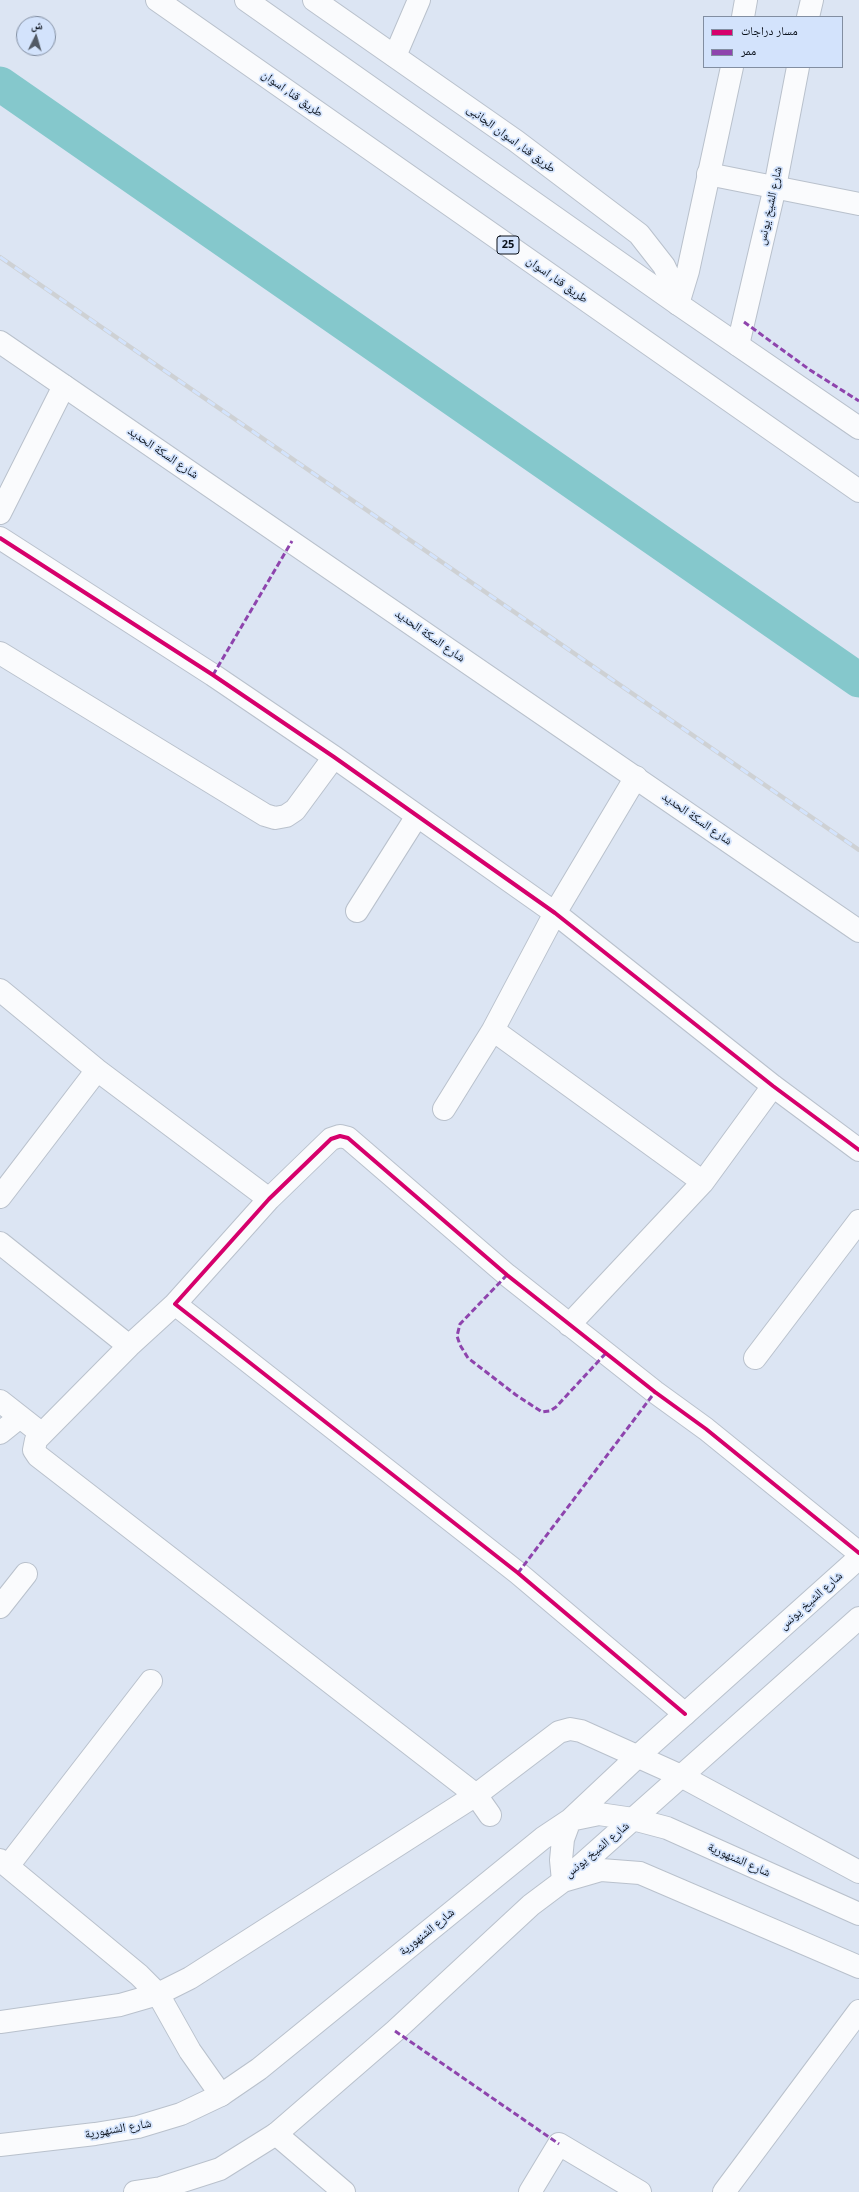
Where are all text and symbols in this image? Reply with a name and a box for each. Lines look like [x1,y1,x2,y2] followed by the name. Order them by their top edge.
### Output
[16,16,56,56] north arrow
[703,16,843,68] legend
[31,17,43,33] text: ش
[741,22,798,39] text: مسار دراجات
[741,42,756,59] text: ممر
[258,68,326,120] street label: طريق قنا, اسوان
[464,102,558,176] street label: طريق قنا, اسوان الجانبى
[755,165,785,247] street label: شارع الشيخ يونس
[497,236,519,254] road number: 25
[523,254,591,306] street label: طريق قنا, اسوان
[125,424,201,482] street label: شارع السكة الحديد
[392,607,468,665] street label: شارع السكة الحديد
[659,790,735,848] street label: شارع السكة الحديد
[776,1569,846,1633] street label: شارع الشيخ يونس
[562,1819,632,1881] street label: شارع الشيخ يونس
[705,1840,773,1880] street label: شارع الشنهورية
[396,1905,458,1959] street label: شارع الشنهورية
[84,2116,152,2142] street label: شارع الشنهورية

